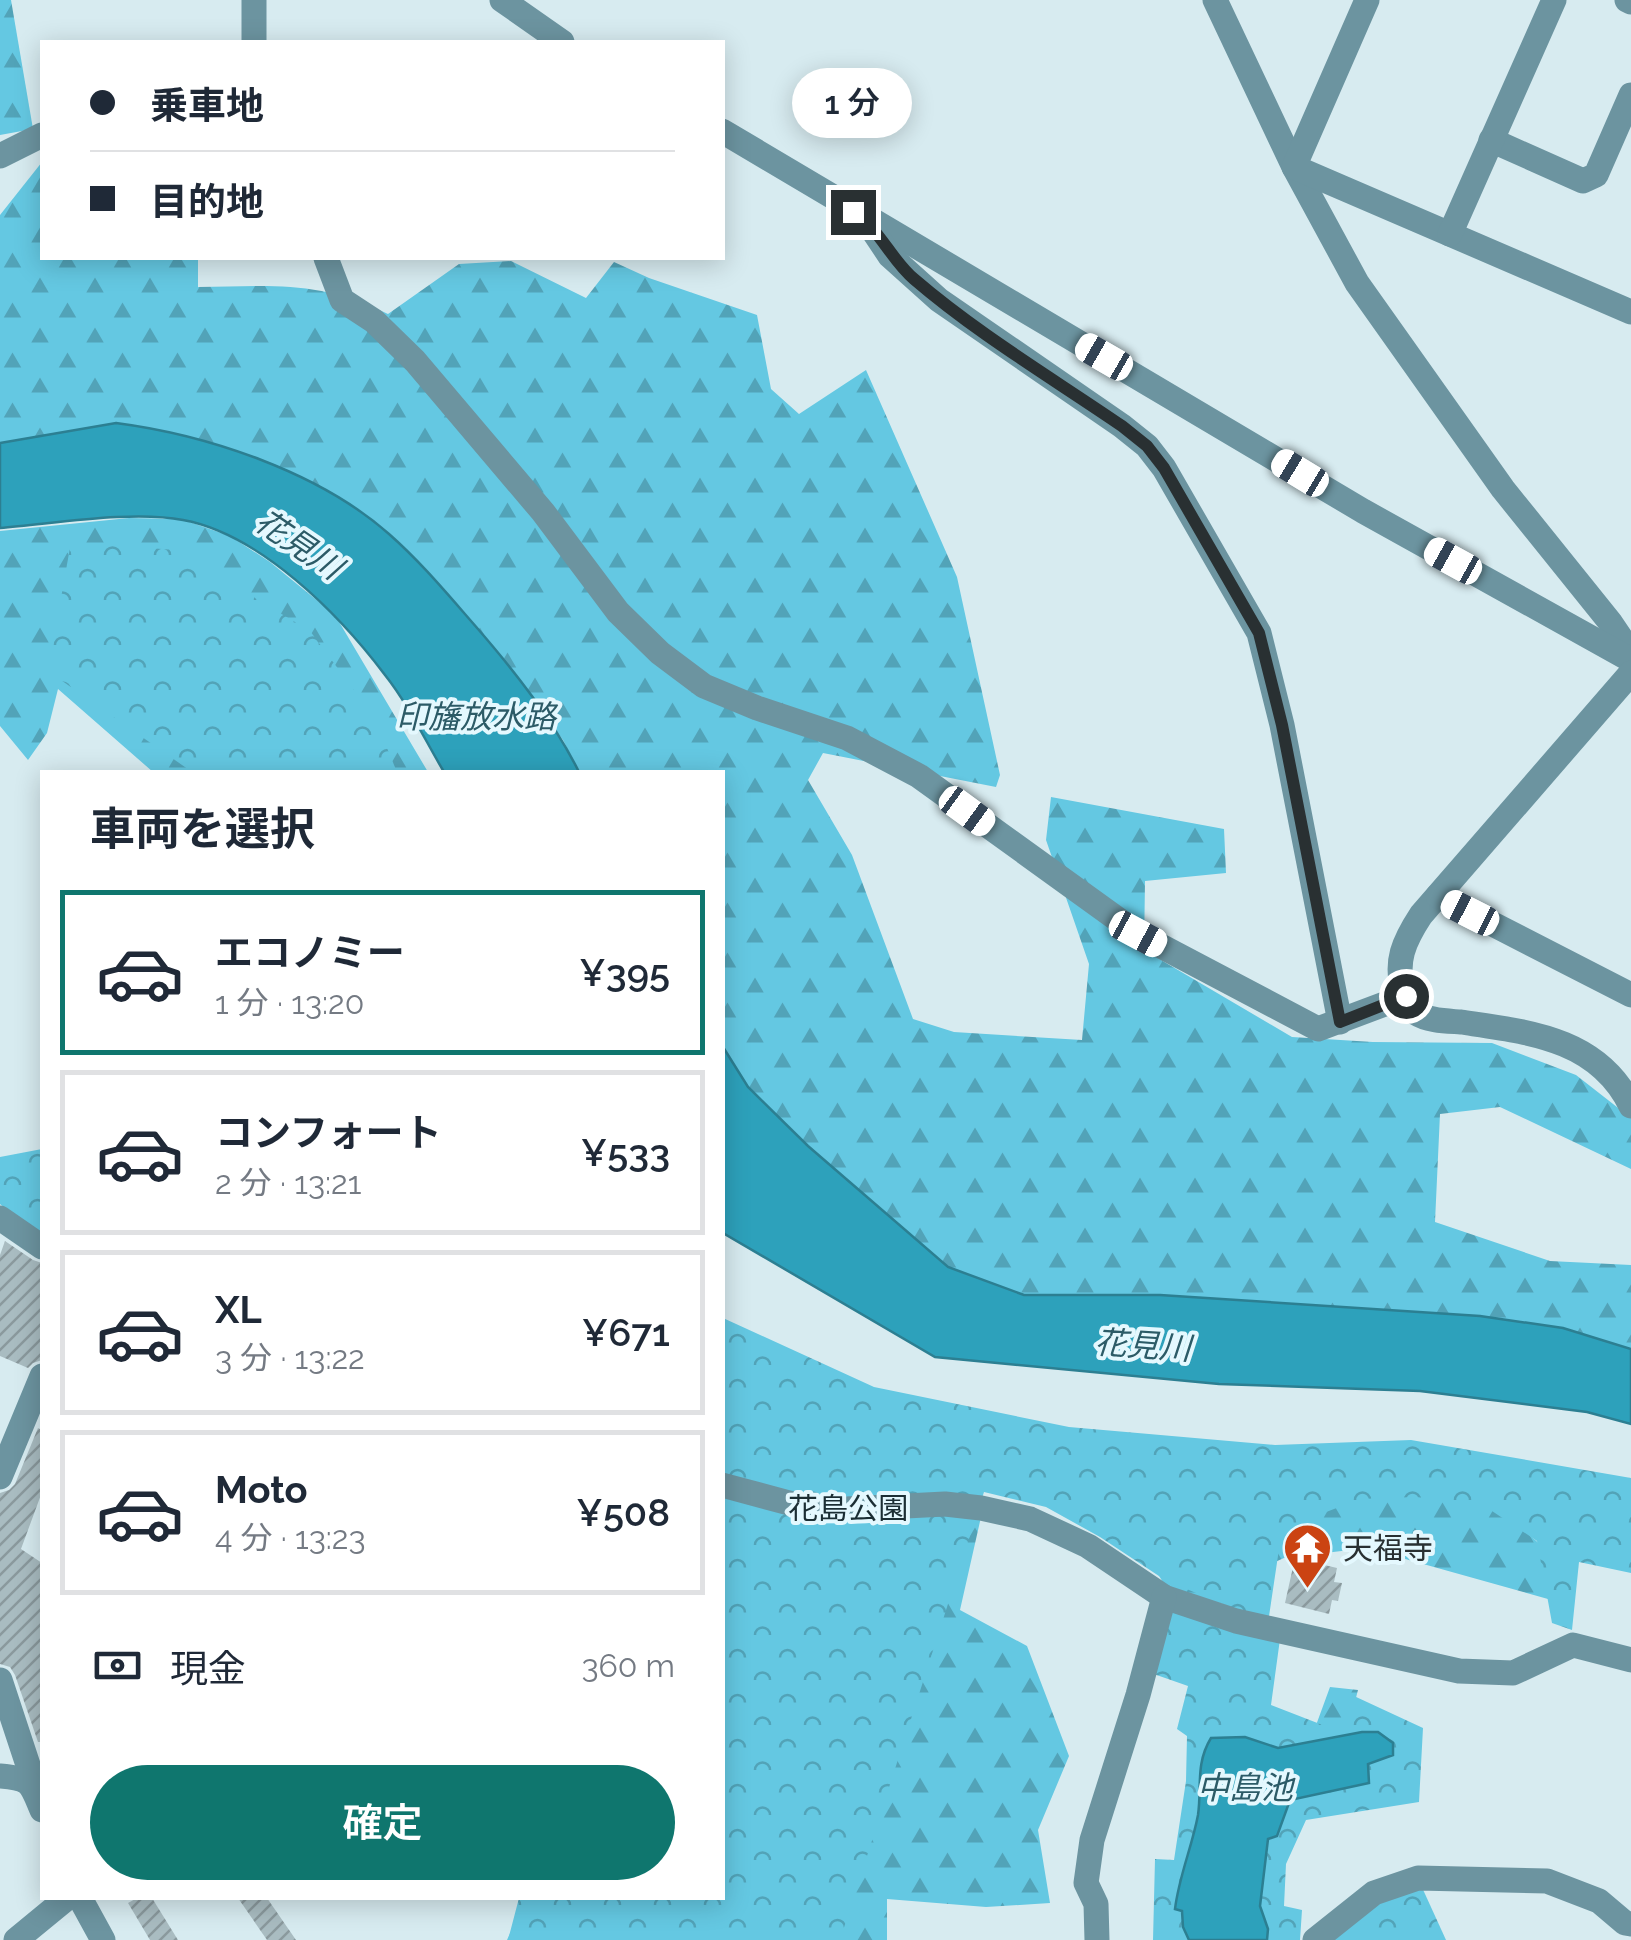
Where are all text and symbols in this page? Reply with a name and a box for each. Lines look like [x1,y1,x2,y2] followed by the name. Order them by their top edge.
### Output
[793,67,913,137] callout: 1 分
[150,83,264,128] text: 乗車地
[825,84,879,121] text: 1 分
[150,179,264,224] text: 目的地
[831,190,876,235] route end
[1071,329,1137,385] car
[1267,445,1333,501] car
[249,502,352,588] water label: 花見川
[1419,533,1487,589] car
[396,698,559,735] water label: 印旛放水路
[934,781,1000,841] car
[90,803,315,856] text: 車両を選択
[1436,886,1504,940] car
[1104,907,1172,961] car
[95,928,185,1018] icon: car
[215,930,405,975] text: エコノミー
[579,950,670,995] text: ¥395
[1384,974,1429,1019] route start
[215,984,364,1021] text: 1 分 · 13:20
[95,1108,185,1198] icon: car
[215,1110,442,1155] text: コンフォート
[581,1130,670,1175] text: ¥533
[215,1164,361,1201] text: 2 分 · 13:21
[215,1287,262,1332] text: XL
[95,1288,185,1378] icon: car
[582,1310,670,1355] text: ¥671
[1094,1323,1195,1367] water label: 花見川
[215,1339,365,1376] text: 3 分 · 13:22
[215,1467,308,1512] text: Moto
[95,1468,185,1558] icon: car
[576,1490,670,1535] text: ¥508
[788,1491,908,1526] park label: 花島公園
[215,1519,366,1556] text: 4 分 · 13:23
[1282,1522,1334,1590] temple icon: 天福寺
[1343,1531,1433,1566] place label: 天福寺
[90,1638,145,1693] icon: cash
[170,1646,246,1691] text: 現金
[581,1647,675,1684] text: 360 m
[90,1765,675,1880] button: 確定
[1197,1769,1296,1806] water label: 中島池

